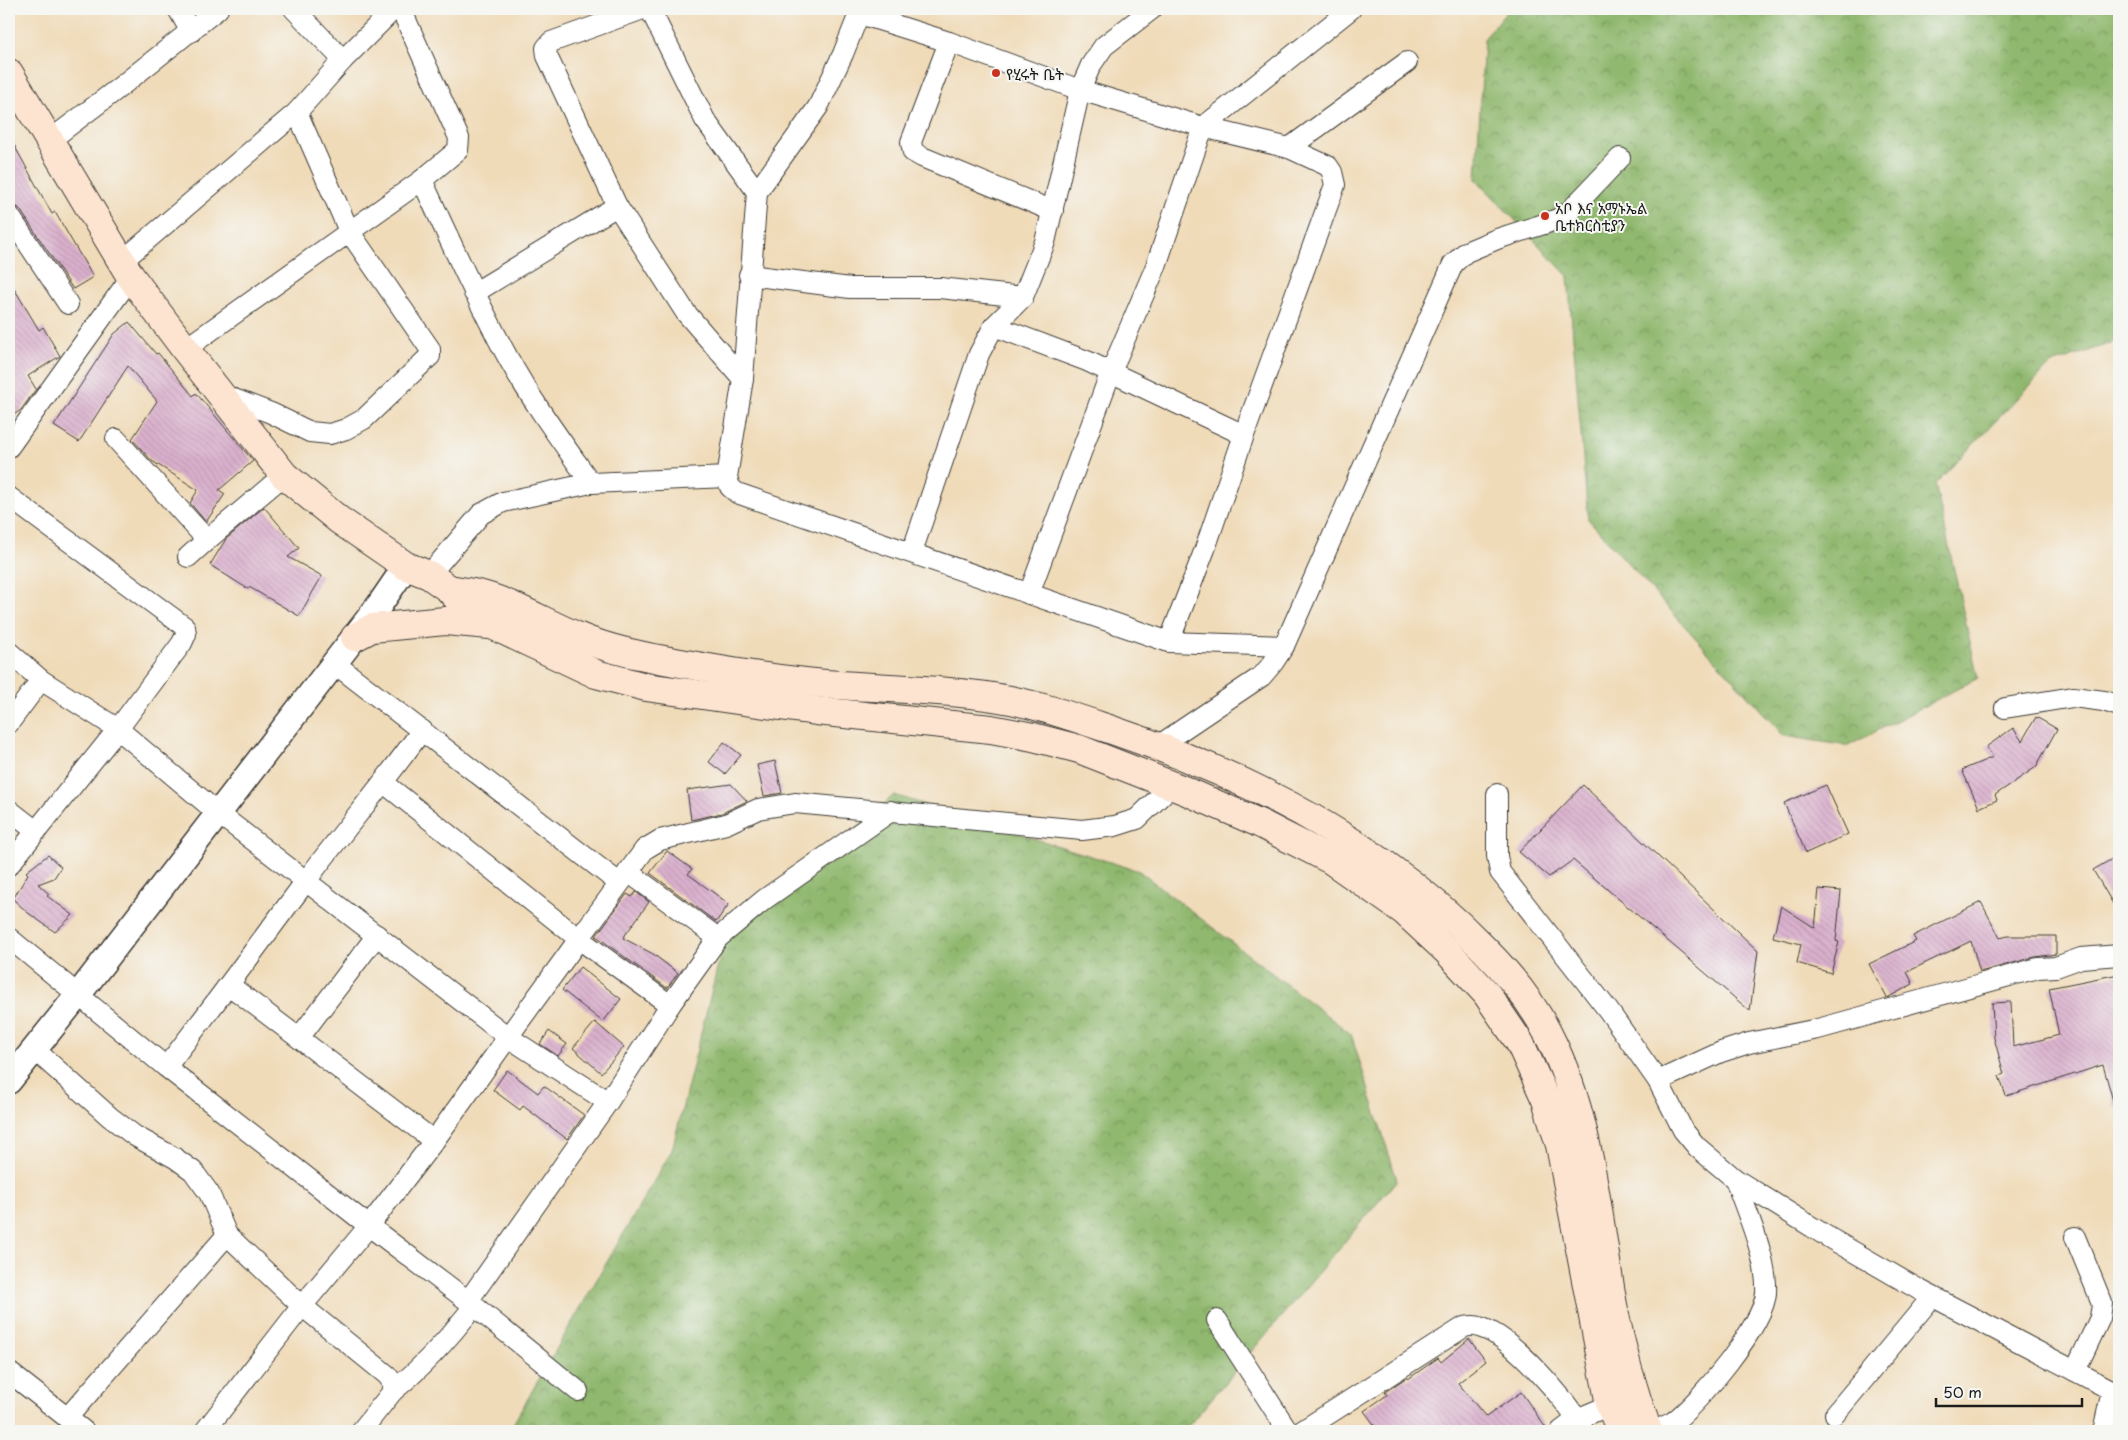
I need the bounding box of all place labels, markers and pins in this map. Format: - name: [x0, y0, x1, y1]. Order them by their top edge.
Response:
- place label: የሂሩት ቤት: [1006, 62, 1064, 85]
- marker: የሂሩት ቤት: [990, 67, 1002, 79]
- place label: አቦ እና አማኑኤል ቤተክርስቲያን: [1555, 196, 1647, 236]
- marker: አቦ እና አማኑኤል ቤተክርስቲያን: [1539, 210, 1551, 222]

